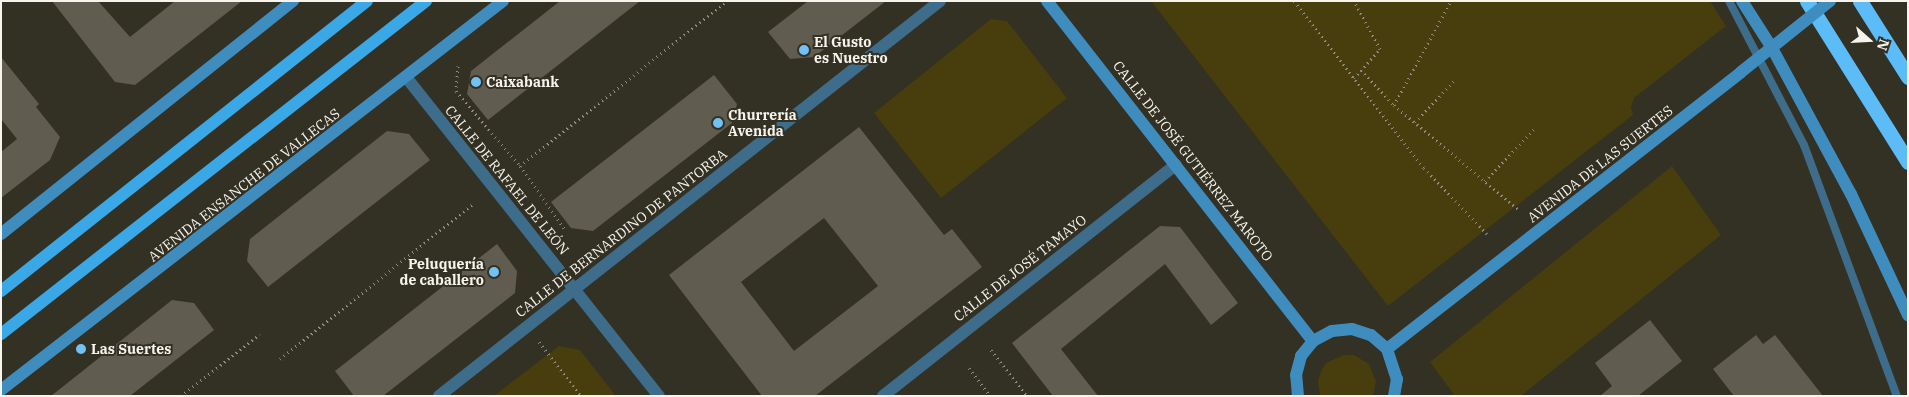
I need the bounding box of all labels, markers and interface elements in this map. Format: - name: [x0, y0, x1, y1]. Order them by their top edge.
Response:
- north arrow: [1844, 15, 1894, 65]
- place label: El Gusto es Nuestro: [814, 34, 888, 66]
- text: N: [1873, 37, 1893, 53]
- marker: El Gusto es Nuestro: [798, 44, 810, 56]
- street label: CALLE DE JOSÉ GUTIÉRREZ MAROTO: [1110, 57, 1276, 265]
- place label: Caixabank: [486, 74, 559, 90]
- marker: Caixabank: [470, 76, 482, 88]
- street label: CALLE DE RAFAEL DE LEÓN: [442, 102, 572, 258]
- street label: AVENIDA DE LAS SUERTES: [1524, 102, 1676, 226]
- street label: AVENIDA ENSANCHE DE VALLECAS: [145, 105, 343, 265]
- place label: Churrería Avenida: [728, 107, 797, 140]
- marker: Churrería Avenida: [712, 117, 724, 129]
- street label: CALLE DE BERNARDINO DE PANTORBA: [512, 145, 730, 321]
- street label: CALLE DE JOSÉ TAMAYO: [950, 211, 1090, 325]
- place label: Peluquería de caballero: [400, 256, 484, 288]
- marker: Peluquería de caballero: [488, 266, 500, 278]
- place label: Las Suertes: [91, 341, 171, 357]
- marker: Las Suertes: [75, 343, 87, 355]

